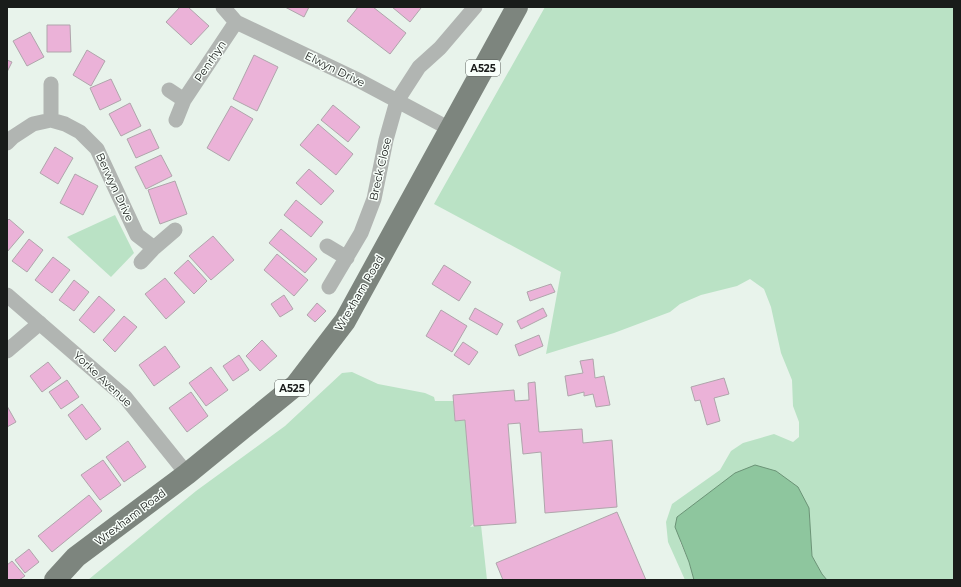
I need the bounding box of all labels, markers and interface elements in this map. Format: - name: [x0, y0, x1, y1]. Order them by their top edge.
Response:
- street label: Penrhyn: [191, 38, 229, 84]
- street label: Elwyn Drive: [303, 48, 368, 90]
- road number: A525: [466, 60, 500, 76]
- street label: Breck Close: [366, 136, 394, 202]
- street label: Berwyn Drive: [93, 150, 137, 224]
- street label: Wrexham Road: [332, 252, 386, 334]
- street label: Yorke Avenue: [71, 348, 135, 410]
- road number: A525: [275, 380, 309, 396]
- street label: Wrexham Road: [92, 486, 168, 548]

